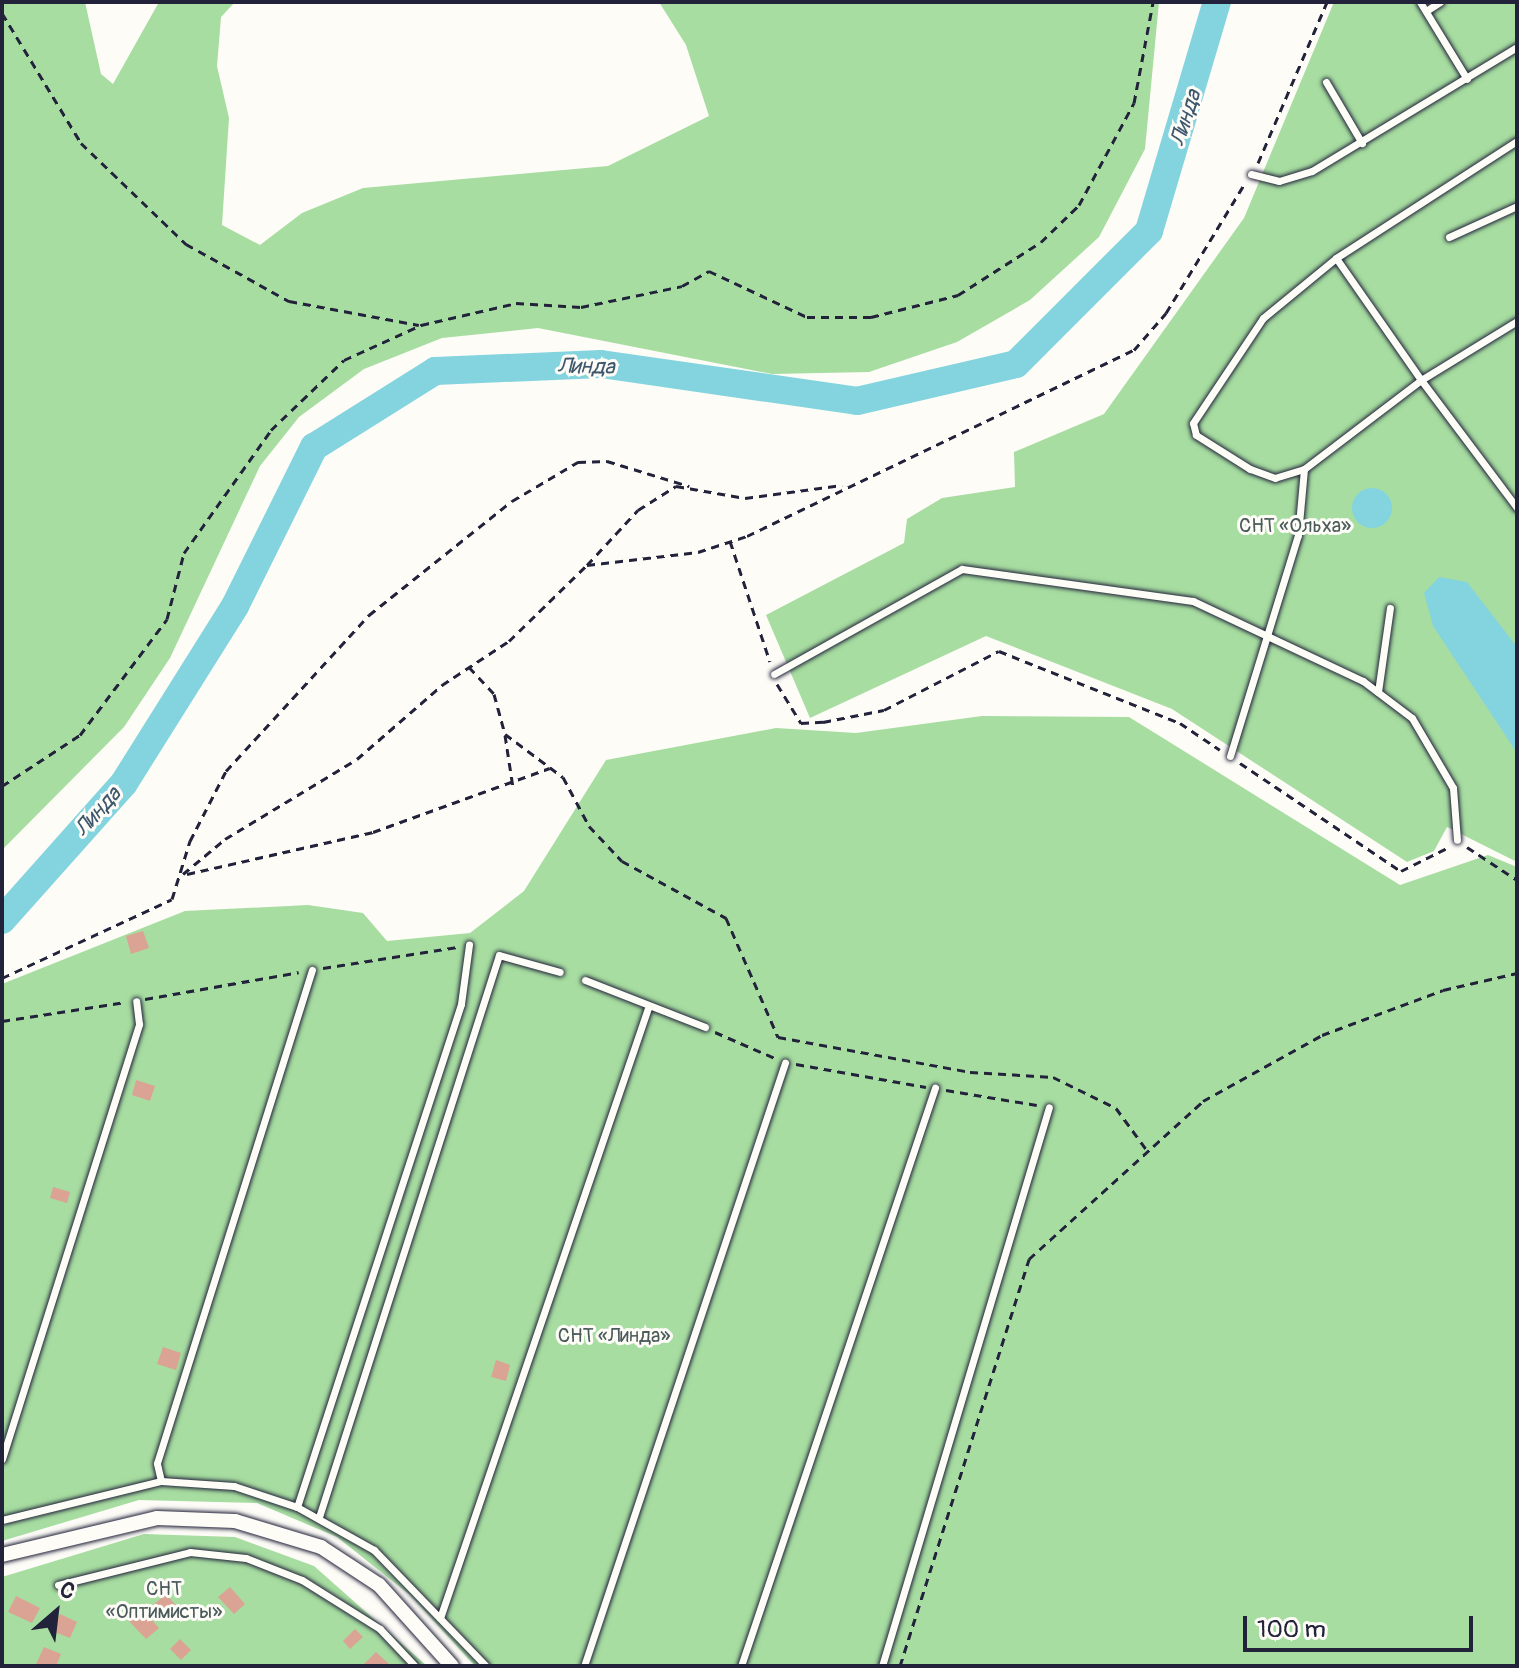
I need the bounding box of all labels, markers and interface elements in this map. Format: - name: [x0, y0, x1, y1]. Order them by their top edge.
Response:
- water label: Линда: [1165, 87, 1207, 149]
- water label: Линда: [557, 353, 615, 381]
- park label: СНТ «Ольха»: [1239, 513, 1351, 537]
- water label: Линда: [69, 782, 127, 842]
- park label: СНТ «Линда»: [558, 1323, 670, 1347]
- north arrow: [16, 1572, 96, 1652]
- text: С: [55, 1575, 80, 1606]
- park label: СНТ «Оптимисты»: [106, 1577, 222, 1624]
- scale bar: [1247, 1600, 1477, 1650]
- text: 100 m: [1257, 1615, 1326, 1644]

